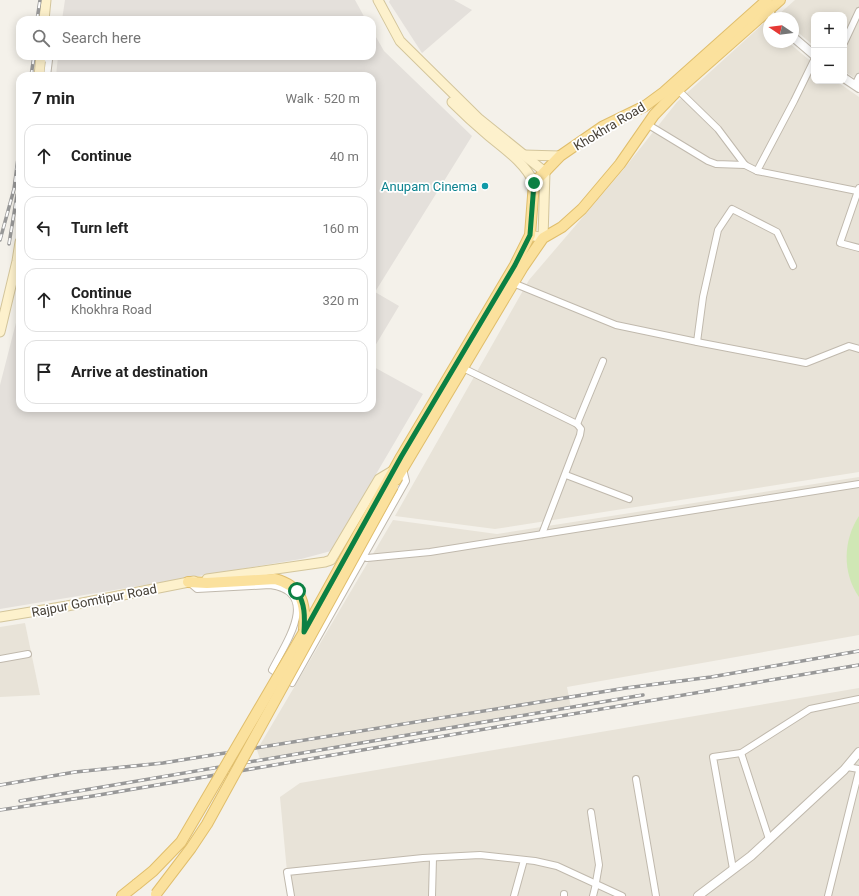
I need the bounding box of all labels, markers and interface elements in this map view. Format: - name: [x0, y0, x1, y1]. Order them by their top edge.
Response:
- north arrow: [763, 12, 799, 48]
- map controls: [811, 12, 847, 84]
- button: +: [811, 12, 847, 48]
- search box: [16, 16, 376, 60]
- icon: search: [30, 27, 52, 49]
- text: Search here: [62, 29, 141, 47]
- button: −: [811, 48, 847, 84]
- text: 7 min: [32, 88, 75, 108]
- text: Walk · 520 m: [285, 91, 360, 106]
- street label: Khokhra Road: [571, 99, 648, 154]
- icon: ahead: [33, 145, 55, 167]
- text: Continue: [71, 147, 132, 165]
- text: 40 m: [330, 149, 359, 164]
- route end: [525, 174, 543, 192]
- place label: Anupam Cinema: [381, 179, 477, 194]
- marker: Anupam Cinema: [480, 181, 490, 191]
- icon: left: [33, 217, 55, 239]
- text: Turn left: [71, 219, 128, 237]
- text: 160 m: [322, 221, 359, 236]
- text: Continue: [71, 284, 132, 302]
- icon: ahead: [33, 289, 55, 311]
- text: 320 m: [322, 293, 359, 308]
- text: Khokhra Road: [71, 302, 152, 317]
- icon: arrive: [33, 361, 55, 383]
- text: Arrive at destination: [71, 363, 208, 381]
- street label: Rajpur Gomtipur Road: [30, 581, 158, 620]
- route start: [288, 582, 306, 600]

